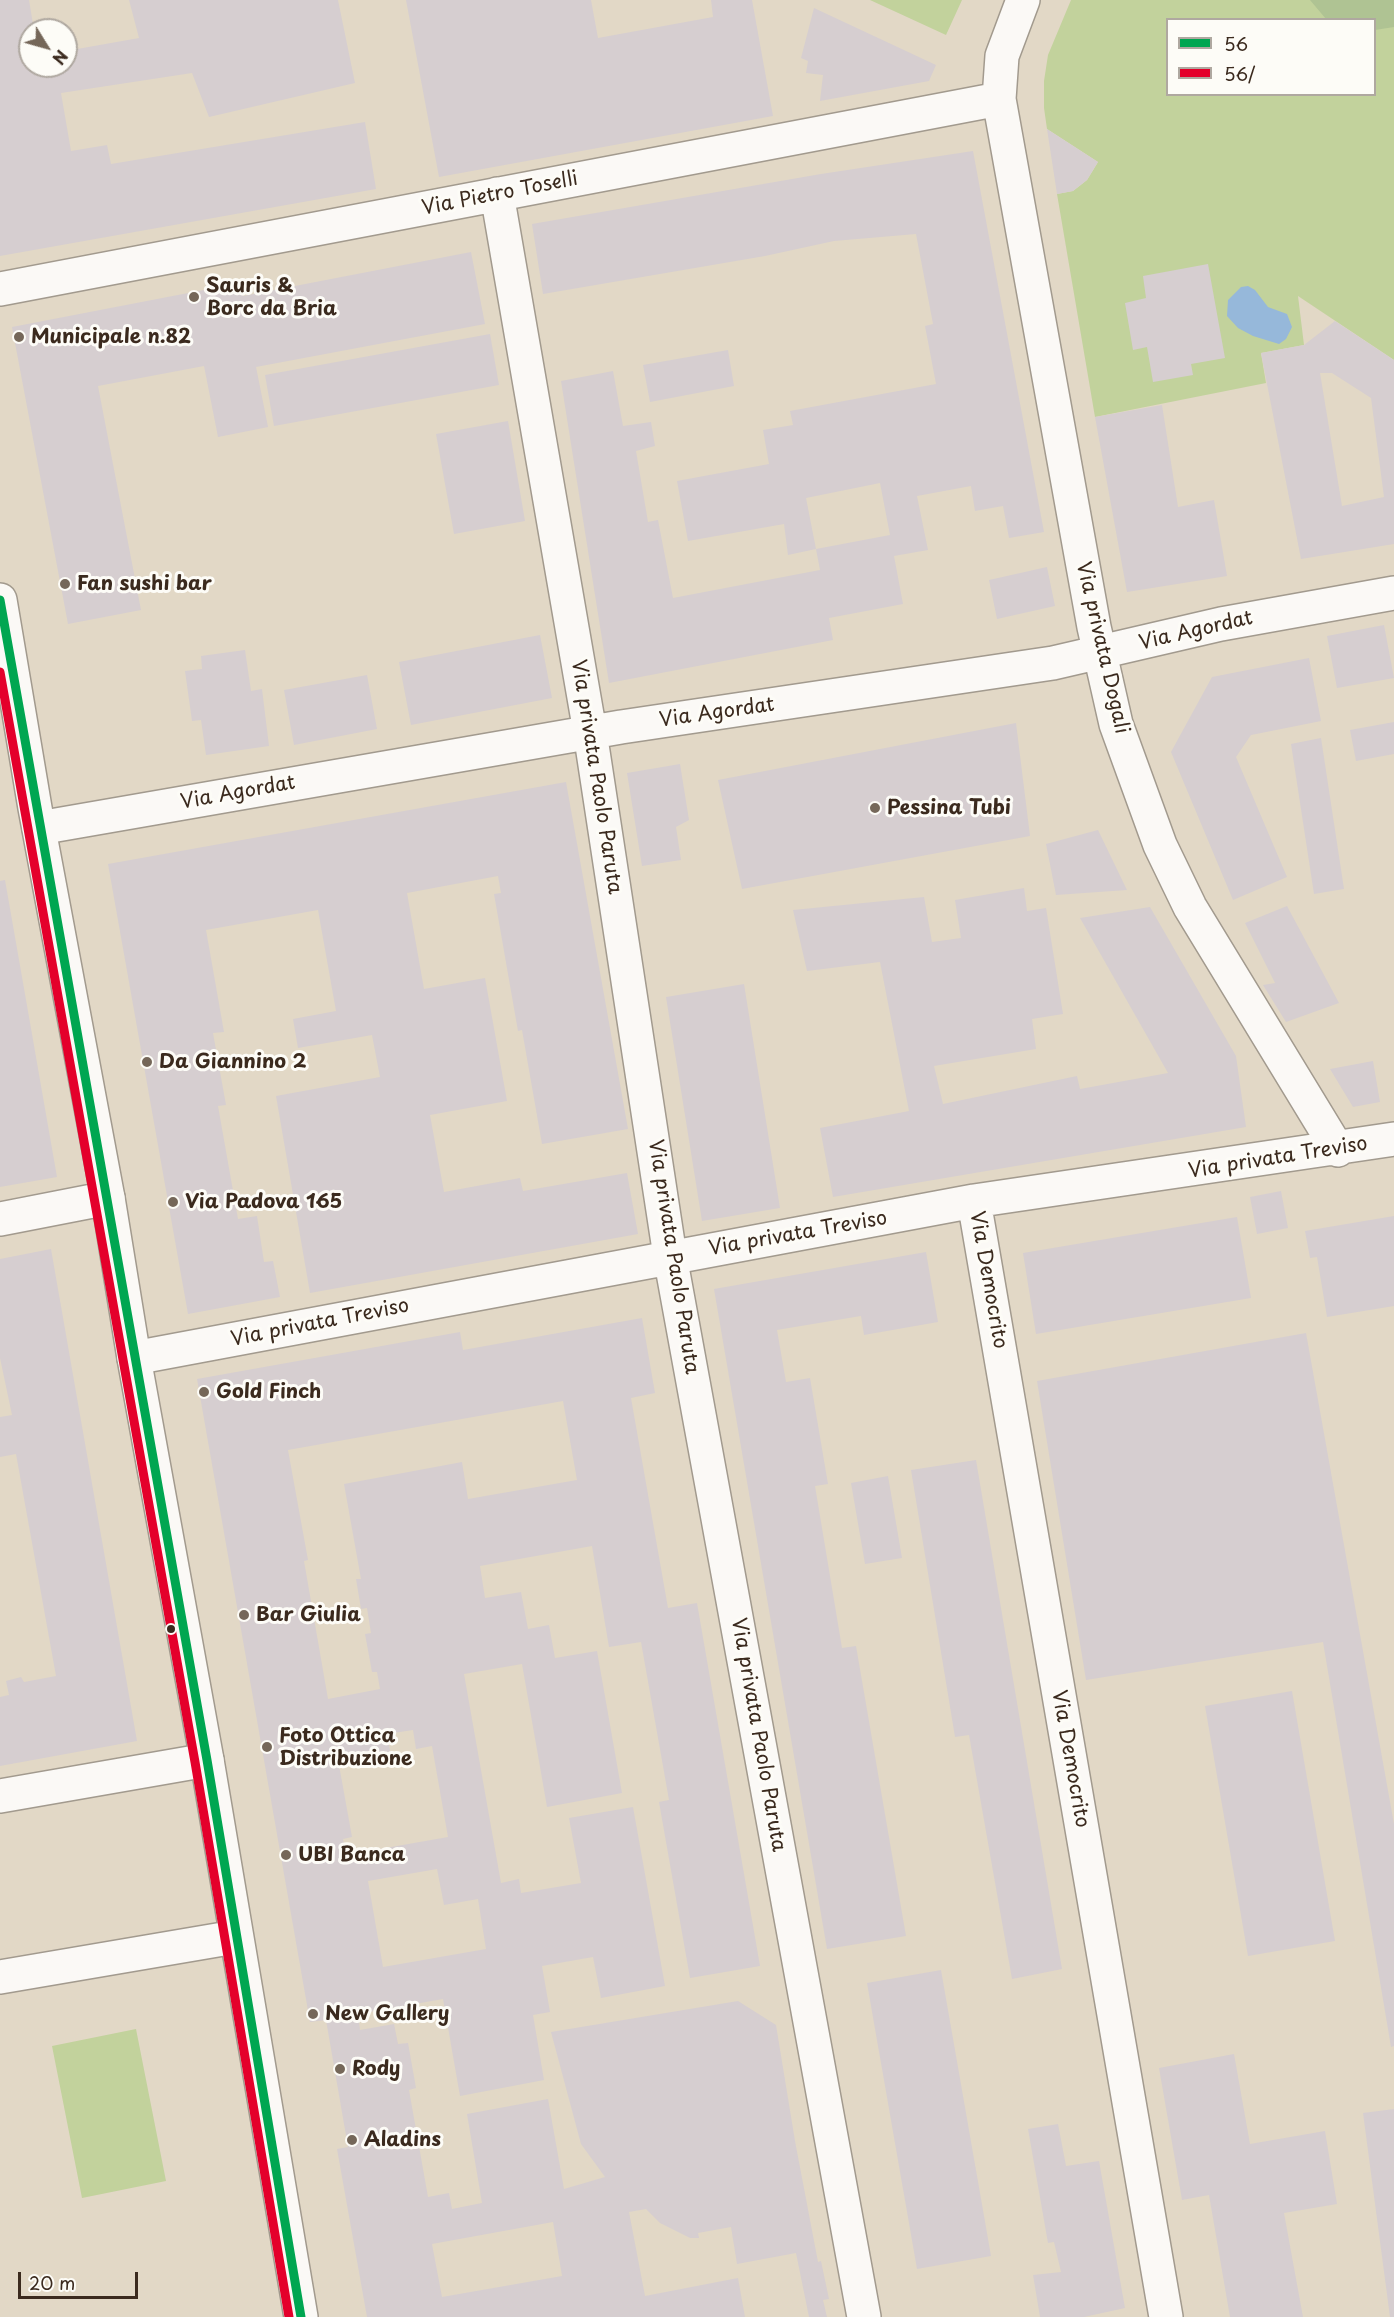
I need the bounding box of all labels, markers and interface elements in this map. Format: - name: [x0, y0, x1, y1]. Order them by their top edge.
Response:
- north arrow: [18, 18, 78, 78]
- legend: [1166, 18, 1376, 96]
- text: 56: [1224, 30, 1248, 57]
- text: N: [47, 45, 74, 70]
- text: 56/: [1224, 60, 1255, 87]
- street label: Via Pietro Toselli: [420, 167, 580, 221]
- place label: Sauris & Borc da Bria: [206, 274, 337, 321]
- marker: Sauris & Borc da Bria: [187, 290, 201, 304]
- place label: Municipale n.82: [31, 325, 191, 349]
- marker: Municipale n.82: [12, 330, 26, 344]
- street label: Via privata Dogali: [1071, 560, 1133, 736]
- place label: Fan sushi bar: [77, 572, 212, 596]
- marker: Fan sushi bar: [58, 577, 72, 591]
- street label: Via Agordat: [1137, 606, 1255, 656]
- street label: Via privata Paolo Paruta: [566, 658, 626, 896]
- street label: Via Agordat: [658, 693, 776, 733]
- street label: Via Agordat: [179, 771, 297, 815]
- place label: Pessina Tubi: [887, 796, 1011, 820]
- marker: Pessina Tubi: [868, 801, 882, 815]
- place label: Da Giannino 2: [159, 1050, 307, 1074]
- marker: Da Giannino 2: [140, 1055, 154, 1069]
- street label: Via privata Treviso: [1187, 1132, 1369, 1184]
- street label: Via privata Paolo Paruta: [643, 1138, 703, 1376]
- place label: Via Padova 165: [185, 1190, 342, 1214]
- marker: Via Padova 165: [166, 1195, 180, 1209]
- street label: Via privata Treviso: [707, 1206, 889, 1262]
- street label: Via Democrito: [964, 1209, 1012, 1351]
- street label: Via privata Treviso: [229, 1294, 411, 1352]
- place label: Gold Finch: [216, 1380, 321, 1404]
- marker: Gold Finch: [197, 1385, 211, 1399]
- place label: Bar Giulia: [256, 1603, 361, 1627]
- marker: Bar Giulia: [237, 1608, 251, 1622]
- street label: Via privata Paolo Paruta: [726, 1616, 790, 1854]
- unlabelled marker: [165, 1623, 177, 1635]
- street label: Via Democrito: [1046, 1688, 1094, 1830]
- place label: Foto Ottica Distribuzione: [279, 1724, 412, 1771]
- marker: Foto Ottica Distribuzione: [260, 1740, 274, 1754]
- place label: UBI Banca: [298, 1843, 405, 1867]
- marker: UBI Banca: [279, 1848, 293, 1862]
- place label: New Gallery: [325, 2002, 450, 2026]
- marker: New Gallery: [306, 2007, 320, 2021]
- place label: Rody: [352, 2057, 400, 2081]
- marker: Rody: [333, 2062, 347, 2076]
- place label: Aladins: [364, 2128, 441, 2152]
- marker: Aladins: [345, 2133, 359, 2147]
- scale bar: [21, 2260, 141, 2298]
- text: 20 m: [29, 2269, 75, 2296]

